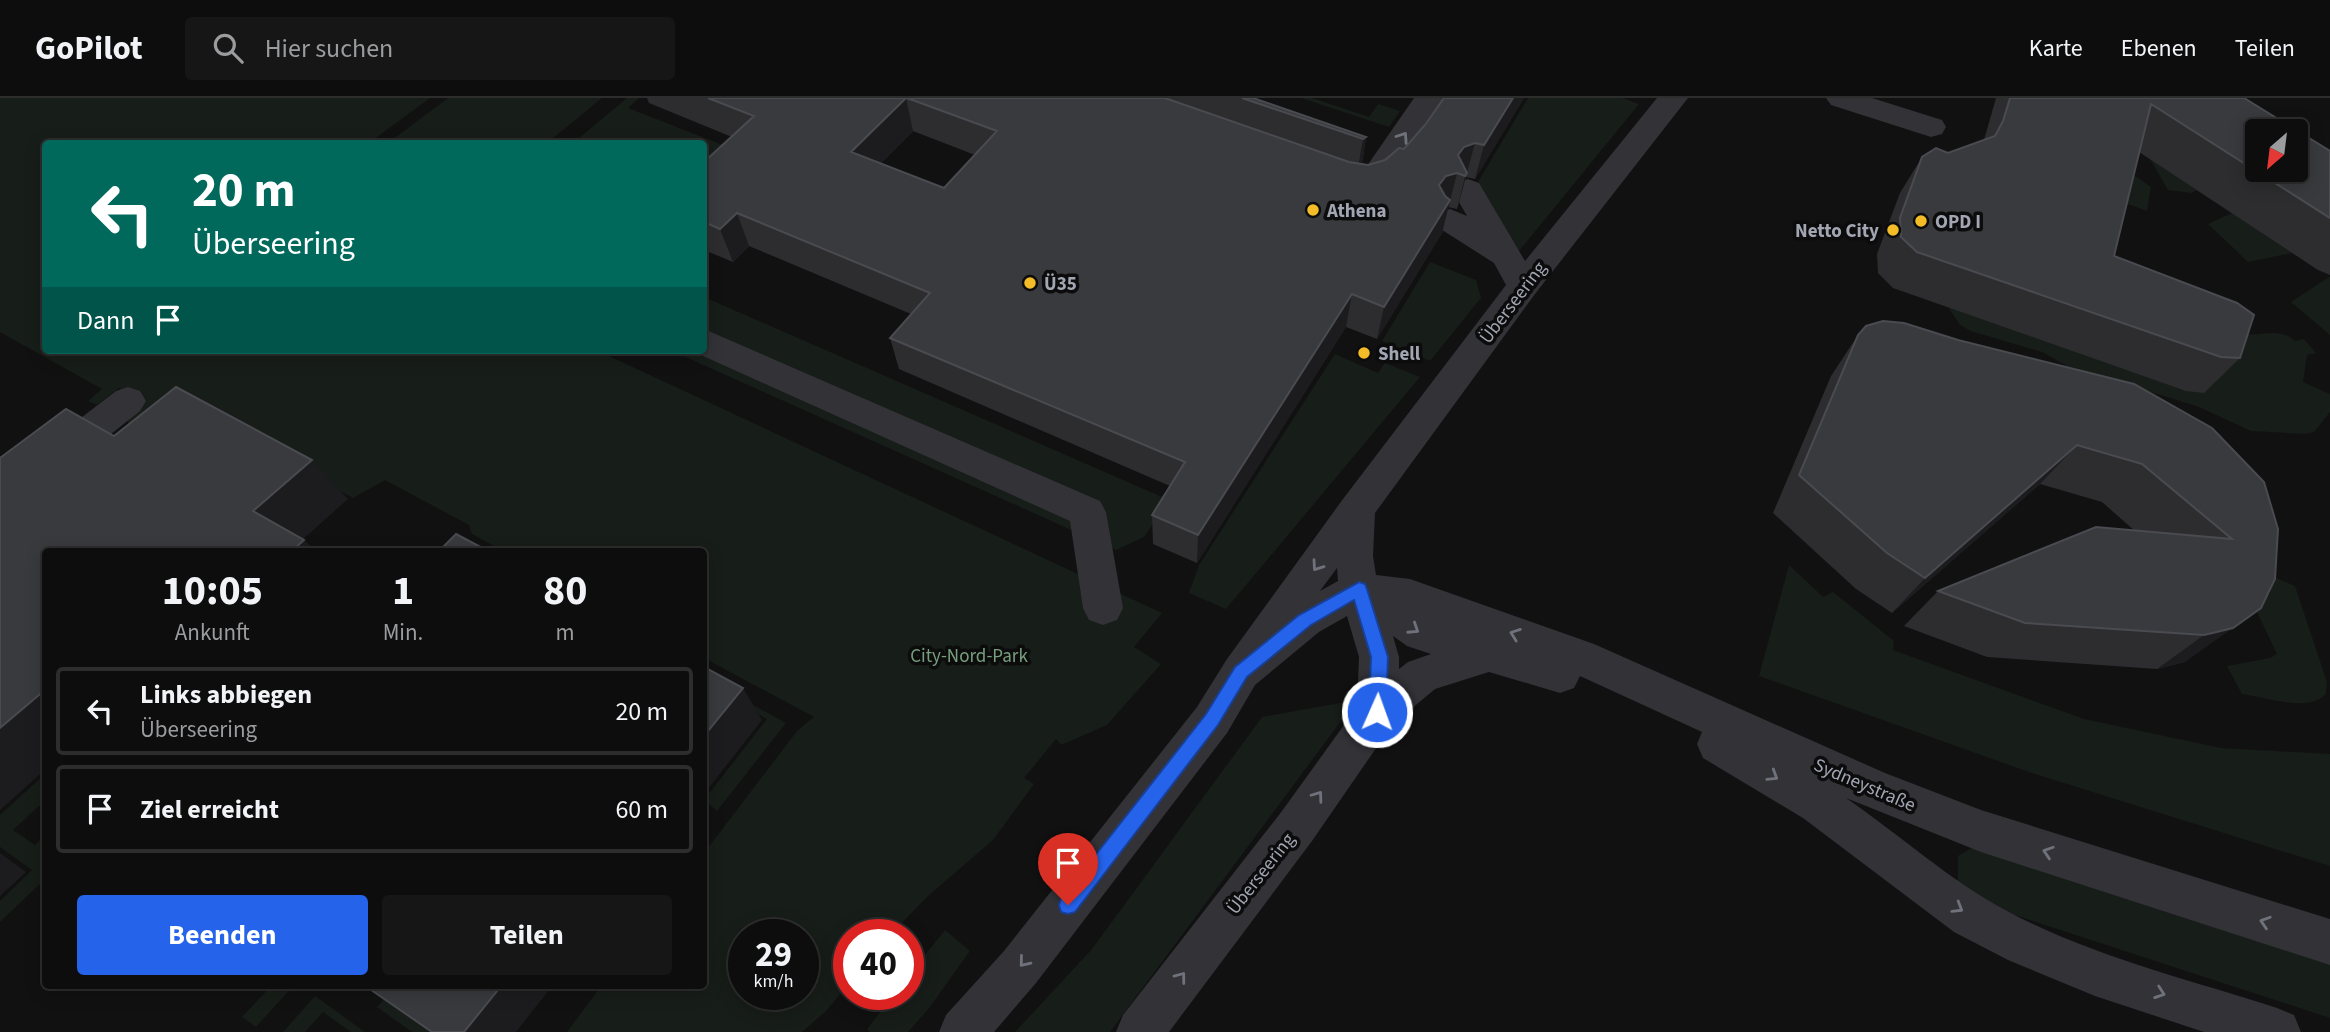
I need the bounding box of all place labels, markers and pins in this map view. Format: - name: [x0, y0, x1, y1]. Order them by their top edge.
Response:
- place label: Athena: [1326, 198, 1386, 225]
- marker: Athena: [1305, 202, 1321, 218]
- place label: OPD I: [1935, 209, 1981, 236]
- marker: OPD I: [1913, 213, 1929, 229]
- place label: Netto City: [1795, 218, 1879, 245]
- marker: Netto City: [1885, 222, 1901, 238]
- place label: Ü35: [1044, 271, 1077, 298]
- marker: Ü35: [1022, 275, 1038, 291]
- place label: Shell: [1378, 341, 1421, 368]
- marker: Shell: [1356, 345, 1372, 361]
- pin: [1038, 833, 1098, 905]

